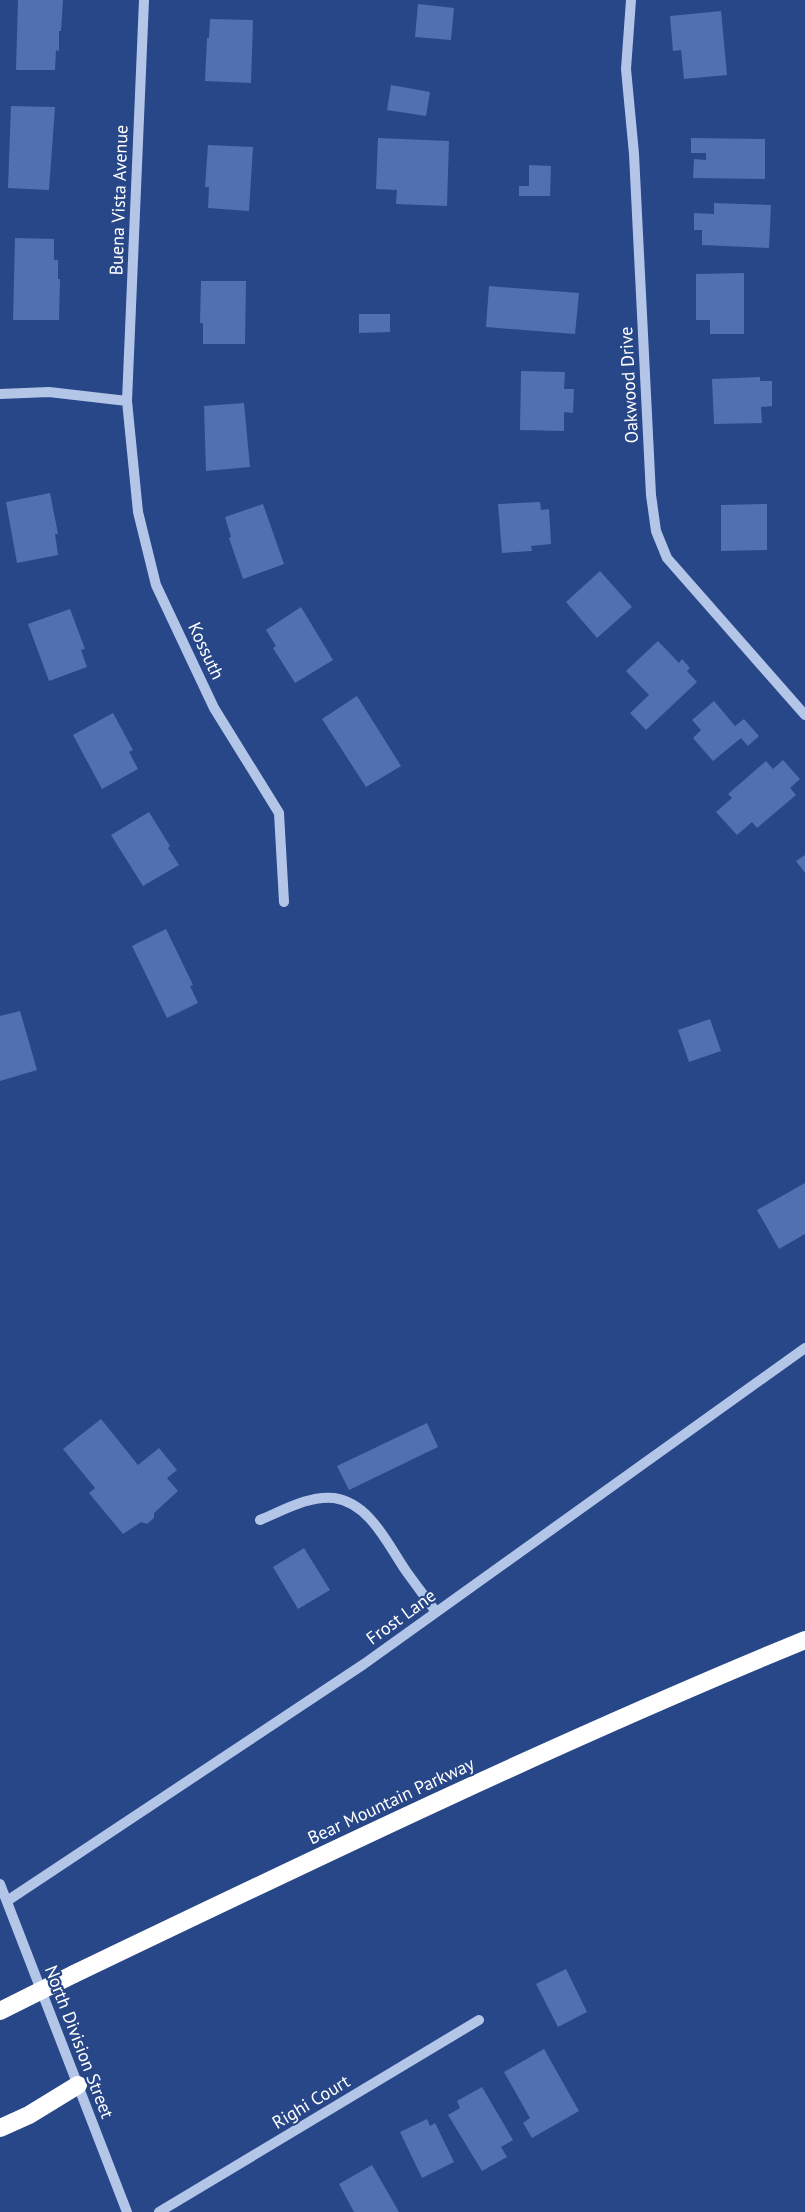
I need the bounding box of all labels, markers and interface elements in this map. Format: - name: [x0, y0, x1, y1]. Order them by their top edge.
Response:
- street label: Buena Vista Avenue: [104, 124, 133, 276]
- street label: Oakwood Drive: [614, 326, 643, 444]
- street label: Kossuth: [183, 618, 230, 683]
- street label: Frost Lane: [361, 1584, 440, 1650]
- street label: Bear Mountain Parkway: [304, 1752, 478, 1849]
- street label: North Division Street: [40, 1962, 119, 2122]
- street label: Righi Court: [268, 2069, 354, 2134]

